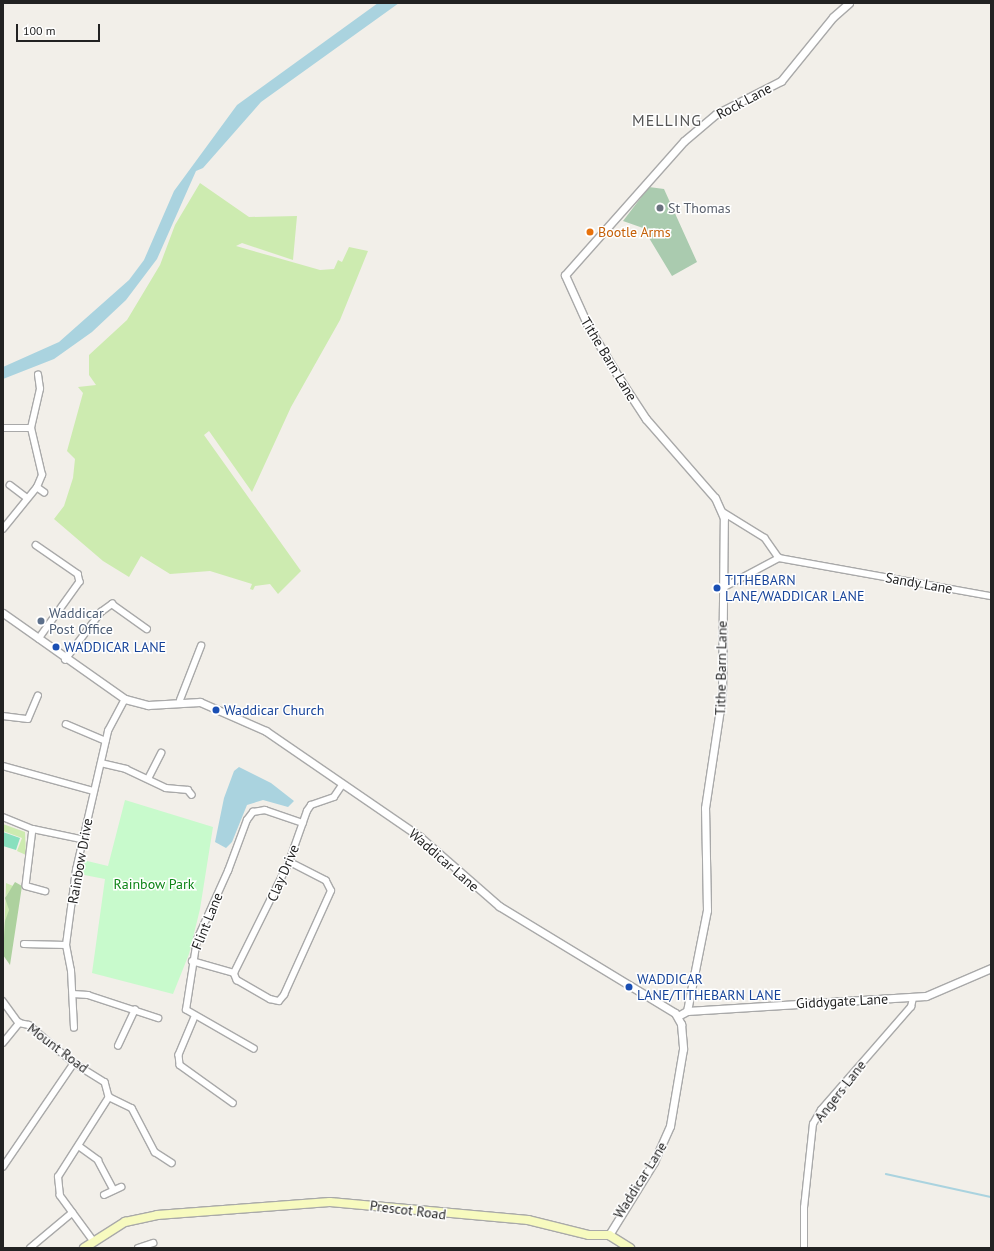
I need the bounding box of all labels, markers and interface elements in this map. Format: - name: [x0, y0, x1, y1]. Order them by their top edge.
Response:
- scale bar: [18, 16, 102, 42]
- text: 100 m: [23, 23, 56, 38]
- street label: Rock Lane: [713, 79, 775, 123]
- district label: MELLING: [632, 110, 702, 130]
- place label: St Thomas: [668, 200, 731, 216]
- marker: St Thomas: [655, 203, 665, 213]
- place label: Bootle Arms: [598, 224, 671, 240]
- marker: Bootle Arms: [585, 227, 595, 237]
- street label: Tithe Barn Lane: [577, 314, 641, 404]
- street label: Sandy Lane: [884, 569, 954, 597]
- place label: TITHEBARN LANE/WADDICAR LANE: [725, 572, 864, 604]
- marker: TITHEBARN LANE/WADDICAR LANE: [712, 583, 722, 593]
- place label: Waddicar Post Office: [49, 605, 113, 638]
- marker: Waddicar Post Office: [36, 616, 46, 626]
- street label: Tithe Barn Lane: [712, 620, 730, 716]
- place label: WADDICAR LANE: [64, 639, 166, 655]
- marker: WADDICAR LANE: [51, 642, 61, 652]
- place label: Waddicar Church: [224, 702, 324, 718]
- marker: Waddicar Church: [211, 705, 221, 715]
- street label: Rainbow Drive: [64, 817, 96, 905]
- street label: Waddicar Lane: [406, 825, 482, 895]
- street label: Clay Drive: [263, 842, 303, 904]
- park label: Rainbow Park: [113, 876, 195, 892]
- street label: Flint Lane: [188, 890, 226, 952]
- place label: WADDICAR LANE/TITHEBARN LANE: [637, 971, 781, 1004]
- marker: WADDICAR LANE/TITHEBARN LANE: [624, 982, 634, 992]
- street label: Giddygate Lane: [795, 990, 889, 1012]
- street label: Mount Road: [24, 1020, 92, 1076]
- street label: Angers Lane: [811, 1057, 869, 1125]
- street label: Waddicar Lane: [610, 1139, 670, 1221]
- street label: Prescot Road: [369, 1197, 447, 1223]

